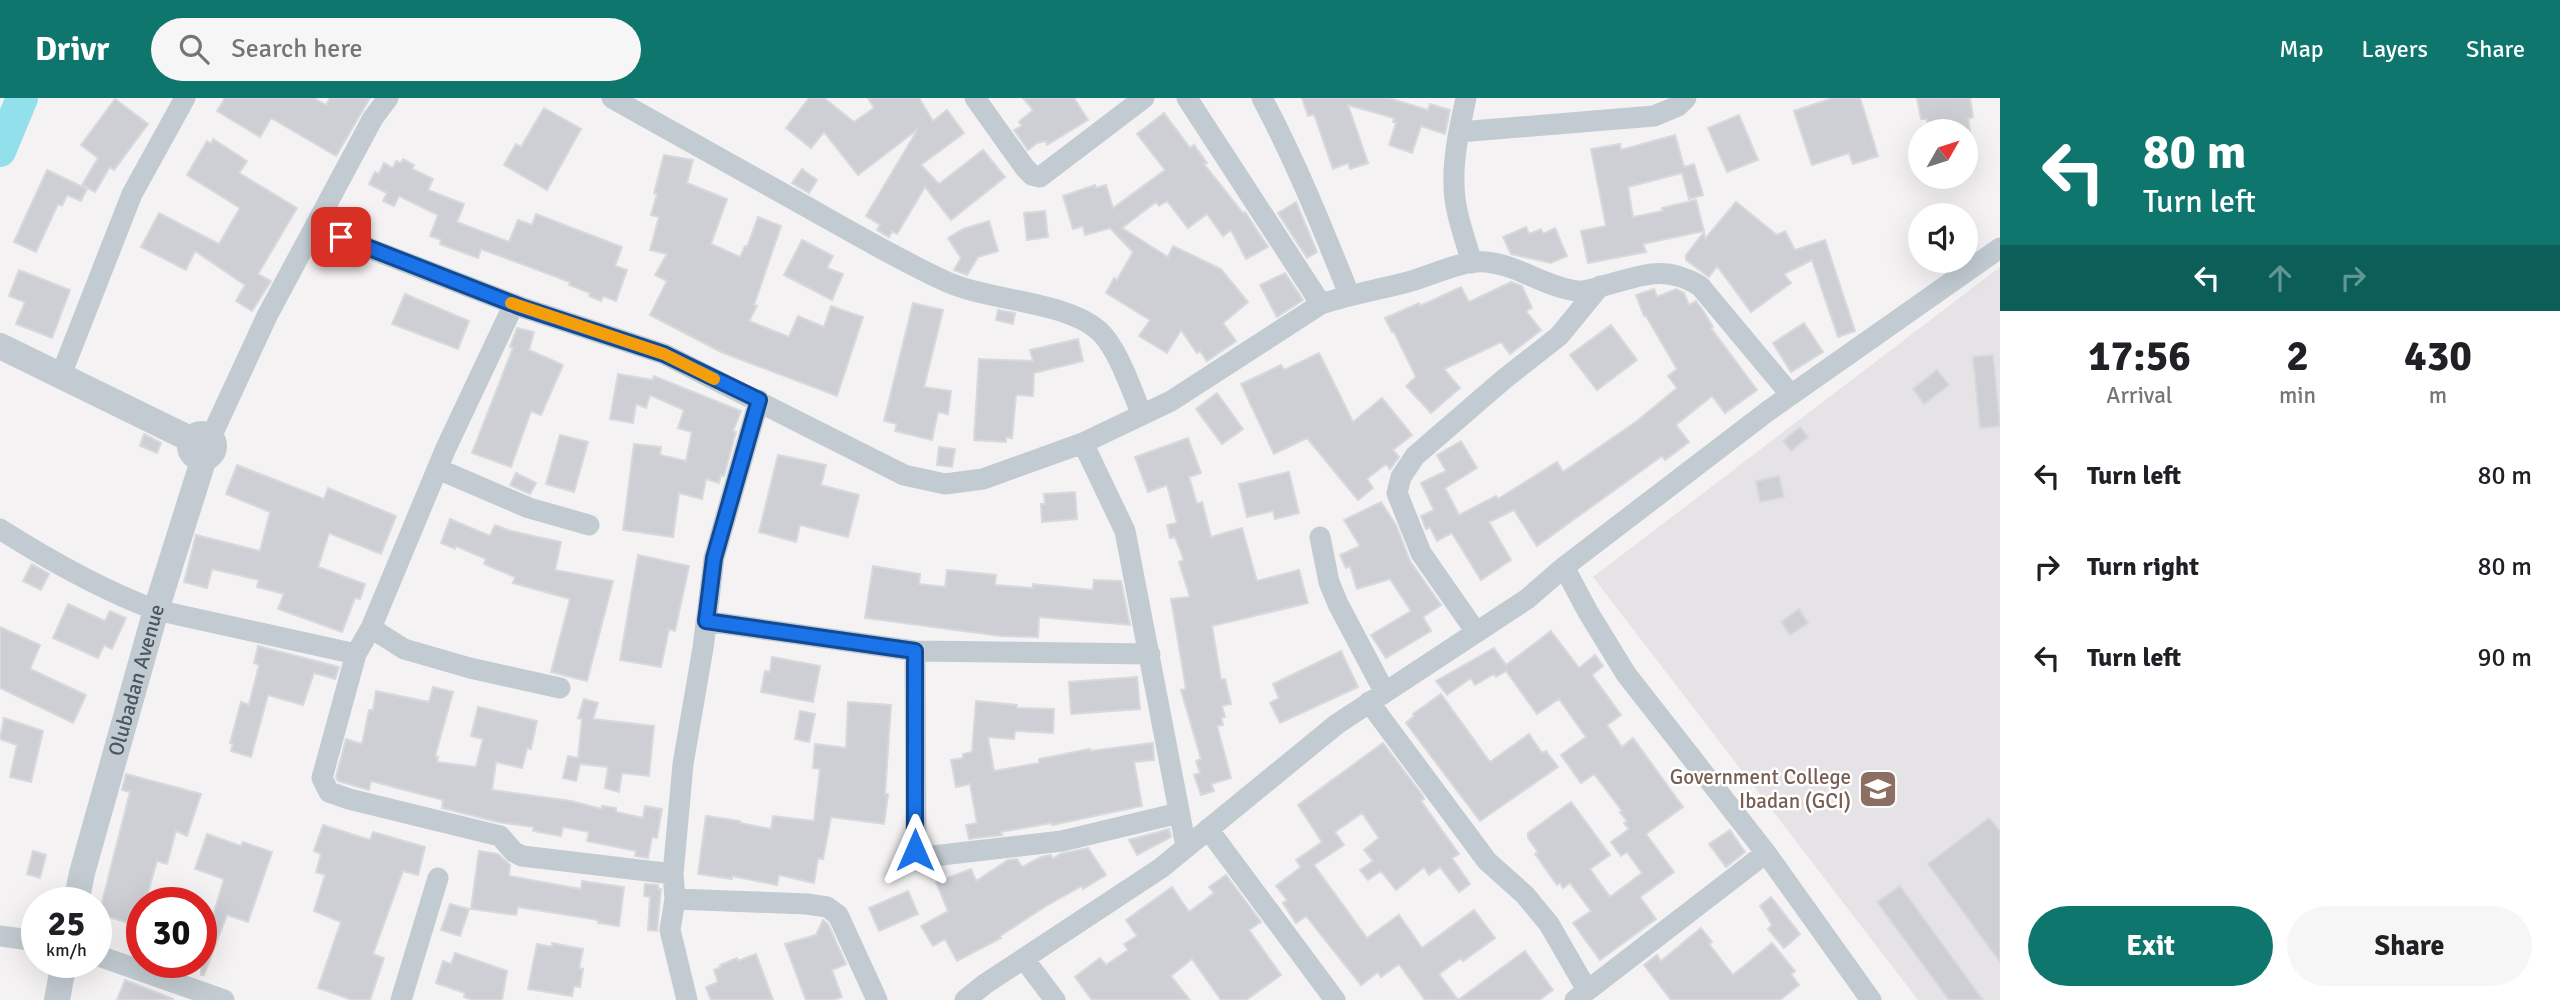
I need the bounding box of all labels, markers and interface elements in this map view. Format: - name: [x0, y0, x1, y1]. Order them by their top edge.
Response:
- search box: [151, 18, 641, 81]
- text: Drivr: [35, 29, 109, 70]
- icon: search: [175, 30, 213, 68]
- text: Search here: [231, 33, 362, 65]
- text: Map: [2279, 34, 2324, 64]
- text: Layers: [2362, 34, 2428, 64]
- text: Share: [2466, 34, 2525, 64]
- north arrow: [1908, 119, 1978, 189]
- map controls: [1908, 119, 1978, 273]
- text: 80 m: [2143, 122, 2246, 182]
- icon: left: [2028, 126, 2119, 217]
- text: Turn left: [2143, 182, 2256, 221]
- button: sound: [1908, 203, 1978, 273]
- pin: [311, 207, 371, 267]
- icon: arrive: [322, 218, 360, 256]
- icon: left: [2188, 259, 2226, 297]
- icon: ahead: [2261, 259, 2299, 297]
- icon: right: [2334, 259, 2372, 297]
- text: 17:56: [2088, 331, 2191, 382]
- text: 2: [2286, 331, 2309, 382]
- text: 430: [2404, 331, 2472, 382]
- text: Arrival: [2106, 381, 2173, 410]
- text: min: [2279, 381, 2316, 410]
- text: m: [2429, 381, 2447, 410]
- icon: left: [2028, 457, 2066, 495]
- text: Turn left: [2087, 460, 2181, 492]
- text: 80 m: [2477, 460, 2532, 492]
- icon: right: [2028, 548, 2066, 586]
- text: Turn right: [2087, 551, 2199, 583]
- text: 80 m: [2477, 551, 2532, 583]
- street label: Olubadan Avenue: [103, 601, 170, 759]
- icon: left: [2028, 639, 2066, 677]
- text: Turn left: [2087, 642, 2181, 674]
- text: 90 m: [2477, 642, 2532, 674]
- place label: Government College Ibadan (GCI): [1670, 764, 1851, 814]
- school or university icon: Government College Ibadan (GCI): [1857, 768, 1899, 810]
- position arrow: [878, 813, 952, 887]
- speed limit sign: 30: [126, 887, 217, 978]
- text: 25: [48, 902, 85, 945]
- button: Exit: [2028, 906, 2273, 986]
- button: Share: [2287, 906, 2532, 986]
- text: km/h: [46, 939, 87, 961]

